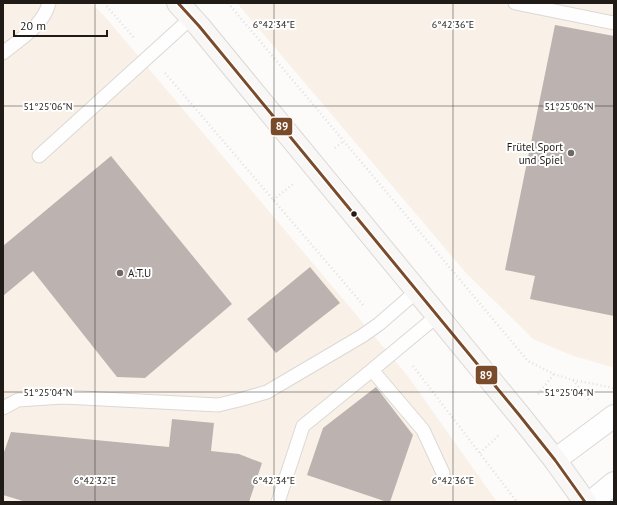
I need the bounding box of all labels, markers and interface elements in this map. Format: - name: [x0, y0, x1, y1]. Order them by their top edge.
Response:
- scale bar: [14, 12, 107, 38]
- text: 20 m: [20, 18, 46, 33]
- text: 6°42'34"E: [253, 18, 295, 31]
- text: 6°42'36"E: [432, 18, 474, 31]
- text: 51°25'06"N: [23, 100, 73, 113]
- text: 51°25'06"N: [544, 100, 594, 113]
- line badge: 89: [270, 117, 293, 136]
- text: 89: [276, 119, 288, 133]
- place label: Frütel Sport und Spiel: [507, 140, 564, 167]
- marker: Frütel Sport und Spiel: [566, 148, 576, 158]
- unlabelled marker: [349, 209, 359, 219]
- place label: A.T.U: [128, 266, 151, 280]
- marker: A.T.U: [115, 268, 125, 278]
- line badge: 89: [475, 365, 498, 385]
- text: 89: [480, 368, 492, 382]
- text: 51°25'04"N: [23, 386, 73, 399]
- text: 51°25'04"N: [544, 386, 594, 399]
- text: 6°42'32"E: [74, 474, 116, 487]
- text: 6°42'34"E: [253, 474, 295, 487]
- text: 6°42'36"E: [432, 474, 474, 487]

